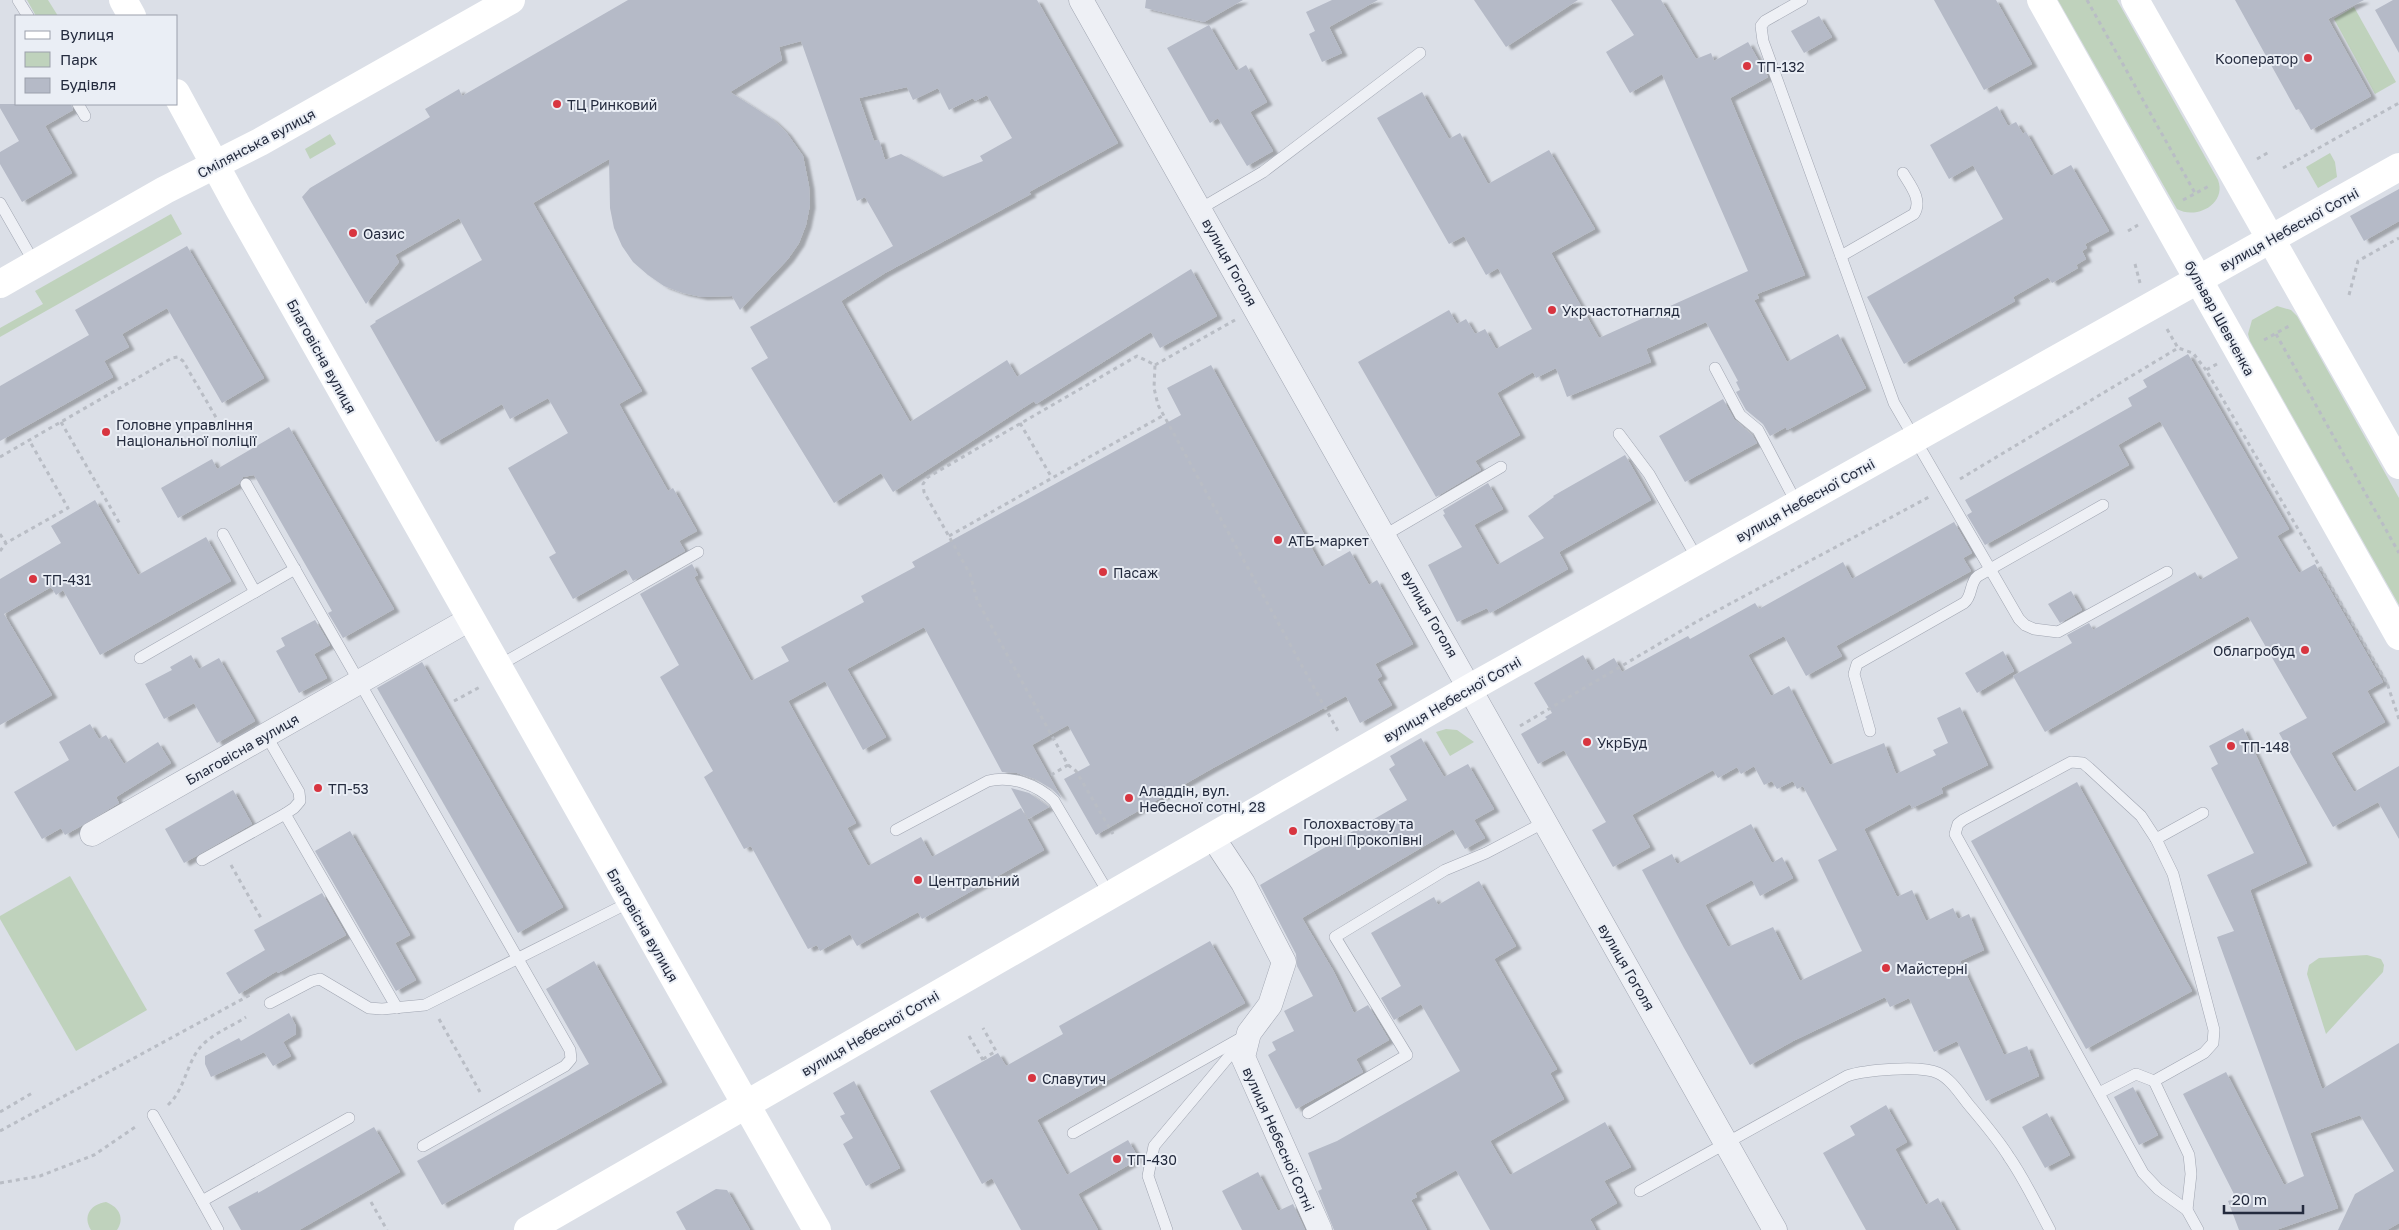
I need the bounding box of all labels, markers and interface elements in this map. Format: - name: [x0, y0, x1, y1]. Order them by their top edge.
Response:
- legend: [15, 15, 178, 105]
- text: Вулиця: [60, 25, 114, 43]
- text: Парк: [60, 50, 98, 68]
- place label: Кооператор: [2215, 50, 2298, 67]
- marker: Кооператор: [2302, 52, 2314, 64]
- place label: ТП-132: [1757, 58, 1805, 75]
- marker: ТП-132: [1741, 60, 1753, 72]
- text: Будівля: [60, 75, 116, 93]
- place label: ТЦ Ринковий: [567, 96, 657, 113]
- marker: ТЦ Ринковий: [551, 98, 563, 110]
- street label: Смілянська вулиця: [194, 105, 318, 181]
- street label: вулиця Небесної Сотні: [2217, 184, 2361, 274]
- street label: вулиця Гоголя: [1199, 215, 1261, 309]
- place label: Оазис: [363, 225, 405, 242]
- marker: Оазис: [347, 227, 359, 239]
- street label: бульвар Шевченка: [2181, 257, 2259, 379]
- street label: Благовісна вулиця: [284, 296, 360, 416]
- place label: Укрчастотнагляд: [1562, 302, 1680, 319]
- marker: Укрчастотнагляд: [1546, 304, 1558, 316]
- place label: Головне управління Національної поліції: [116, 416, 258, 449]
- marker: Головне управління Національної поліції: [100, 426, 112, 438]
- street label: вулиця Небесної Сотні: [1733, 455, 1877, 545]
- place label: АТБ-маркет: [1288, 532, 1369, 549]
- marker: АТБ-маркет: [1272, 534, 1284, 546]
- place label: Пасаж: [1113, 564, 1158, 581]
- marker: Пасаж: [1097, 566, 1109, 578]
- street label: вулиця Гоголя: [1398, 567, 1462, 661]
- place label: ТП-431: [43, 571, 91, 588]
- marker: ТП-431: [27, 573, 39, 585]
- place label: Облагробуд: [2213, 642, 2296, 659]
- marker: Облагробуд: [2299, 644, 2311, 656]
- street label: вулиця Небесної Сотні: [1380, 653, 1524, 745]
- street label: Благовісна вулиця: [182, 710, 302, 788]
- place label: УкрБуд: [1597, 734, 1648, 751]
- marker: УкрБуд: [1581, 736, 1593, 748]
- place label: ТП-148: [2241, 738, 2289, 755]
- marker: ТП-148: [2225, 740, 2237, 752]
- place label: ТП-53: [328, 780, 369, 797]
- marker: ТП-53: [312, 782, 324, 794]
- place label: Аладдін, вул. Небесної сотні, 28: [1139, 782, 1265, 815]
- marker: Аладдін, вул. Небесної сотні, 28: [1123, 792, 1135, 804]
- place label: Голохвастову та Проні Прокопівні: [1303, 815, 1422, 848]
- marker: Голохвастову та Проні Прокопівні: [1287, 825, 1299, 837]
- street label: Благовісна вулиця: [604, 865, 682, 985]
- place label: Центральний: [928, 872, 1020, 889]
- marker: Центральний: [912, 874, 924, 886]
- street label: вулиця Гоголя: [1595, 920, 1659, 1014]
- place label: Майстерні: [1896, 960, 1968, 977]
- marker: Майстерні: [1880, 962, 1892, 974]
- street label: вулиця Небесної Сотні: [798, 987, 942, 1079]
- street label: вулиця Небесної Сотні: [1239, 1064, 1319, 1214]
- place label: Славутич: [1042, 1070, 1106, 1087]
- marker: Славутич: [1026, 1072, 1038, 1084]
- place label: ТП-430: [1127, 1151, 1177, 1168]
- marker: ТП-430: [1111, 1153, 1123, 1165]
- scale bar: [2224, 1182, 2303, 1214]
- text: 20 m: [2232, 1190, 2267, 1208]

